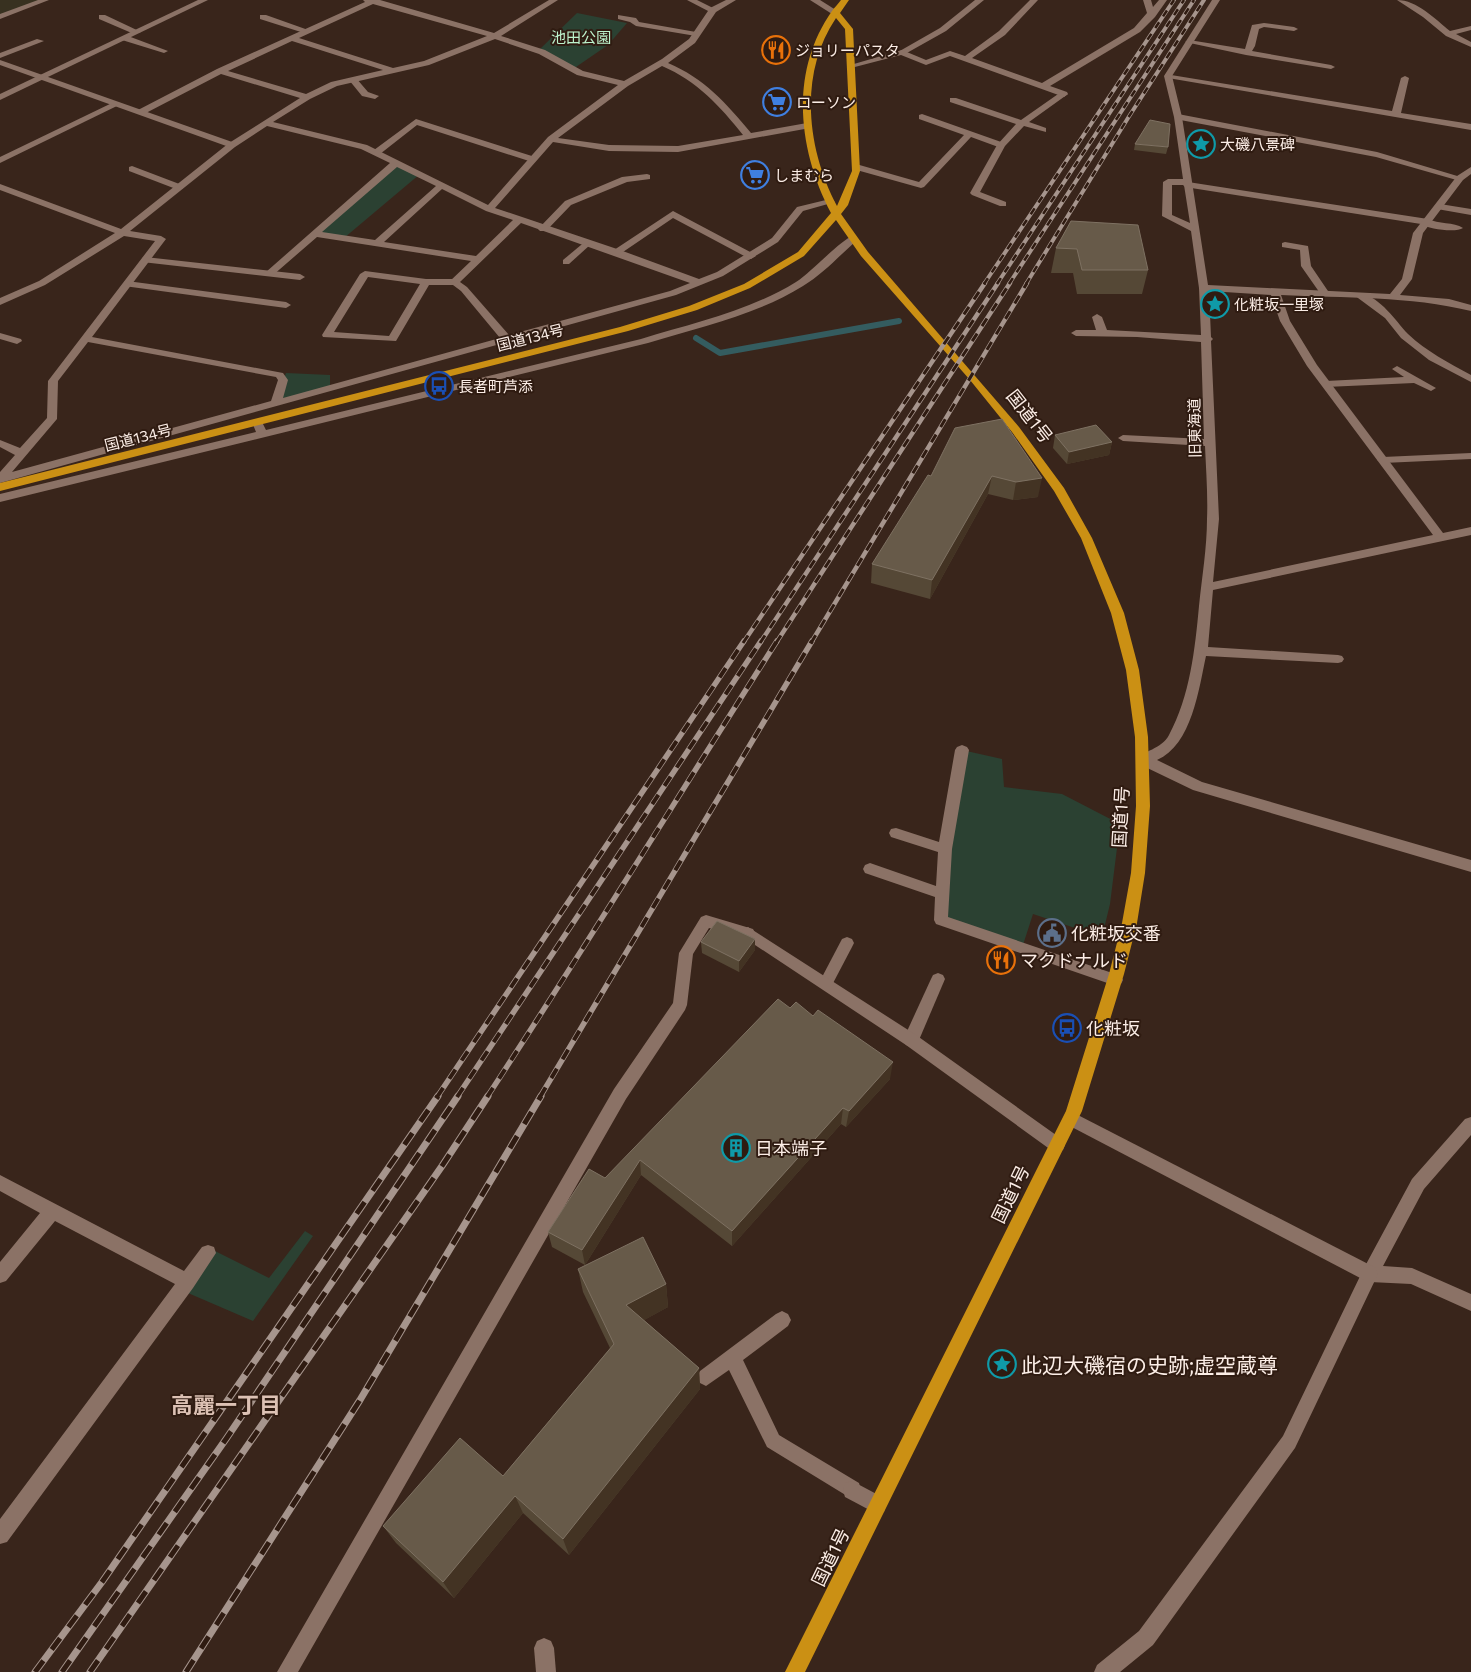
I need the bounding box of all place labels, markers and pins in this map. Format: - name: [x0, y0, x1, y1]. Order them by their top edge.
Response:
- restaurant icon: ジョリーパスタ: [761, 35, 791, 65]
- place label: ジョリーパスタ: [795, 41, 900, 59]
- supermarket icon: ローソン: [762, 87, 792, 117]
- place label: ローソン: [796, 93, 856, 111]
- place icon: 大磯八景碑: [1186, 129, 1216, 159]
- place label: 大磯八景碑: [1220, 135, 1295, 153]
- supermarket icon: しまむら: [740, 160, 770, 190]
- place label: しまむら: [774, 166, 834, 184]
- place icon: 化粧坂一里塚: [1200, 289, 1230, 319]
- place label: 化粧坂一里塚: [1234, 295, 1324, 313]
- bus stop icon: 長者町芦添: [424, 371, 454, 401]
- place label: 長者町芦添: [458, 377, 533, 395]
- public building icon: 化粧坂交番: [1037, 918, 1067, 948]
- place label: 化粧坂交番: [1071, 922, 1161, 944]
- restaurant icon: マクドナルド: [986, 945, 1016, 975]
- place label: マクドナルド: [1020, 949, 1128, 971]
- bus stop icon: 化粧坂: [1052, 1013, 1082, 1043]
- place label: 化粧坂: [1086, 1017, 1140, 1039]
- building icon: 日本端子: [721, 1133, 751, 1163]
- place label: 日本端子: [755, 1137, 827, 1159]
- place icon: 此辺大磯宿の史跡;虚空蔵尊: [987, 1349, 1017, 1379]
- place label: 此辺大磯宿の史跡;虚空蔵尊: [1021, 1352, 1278, 1377]

